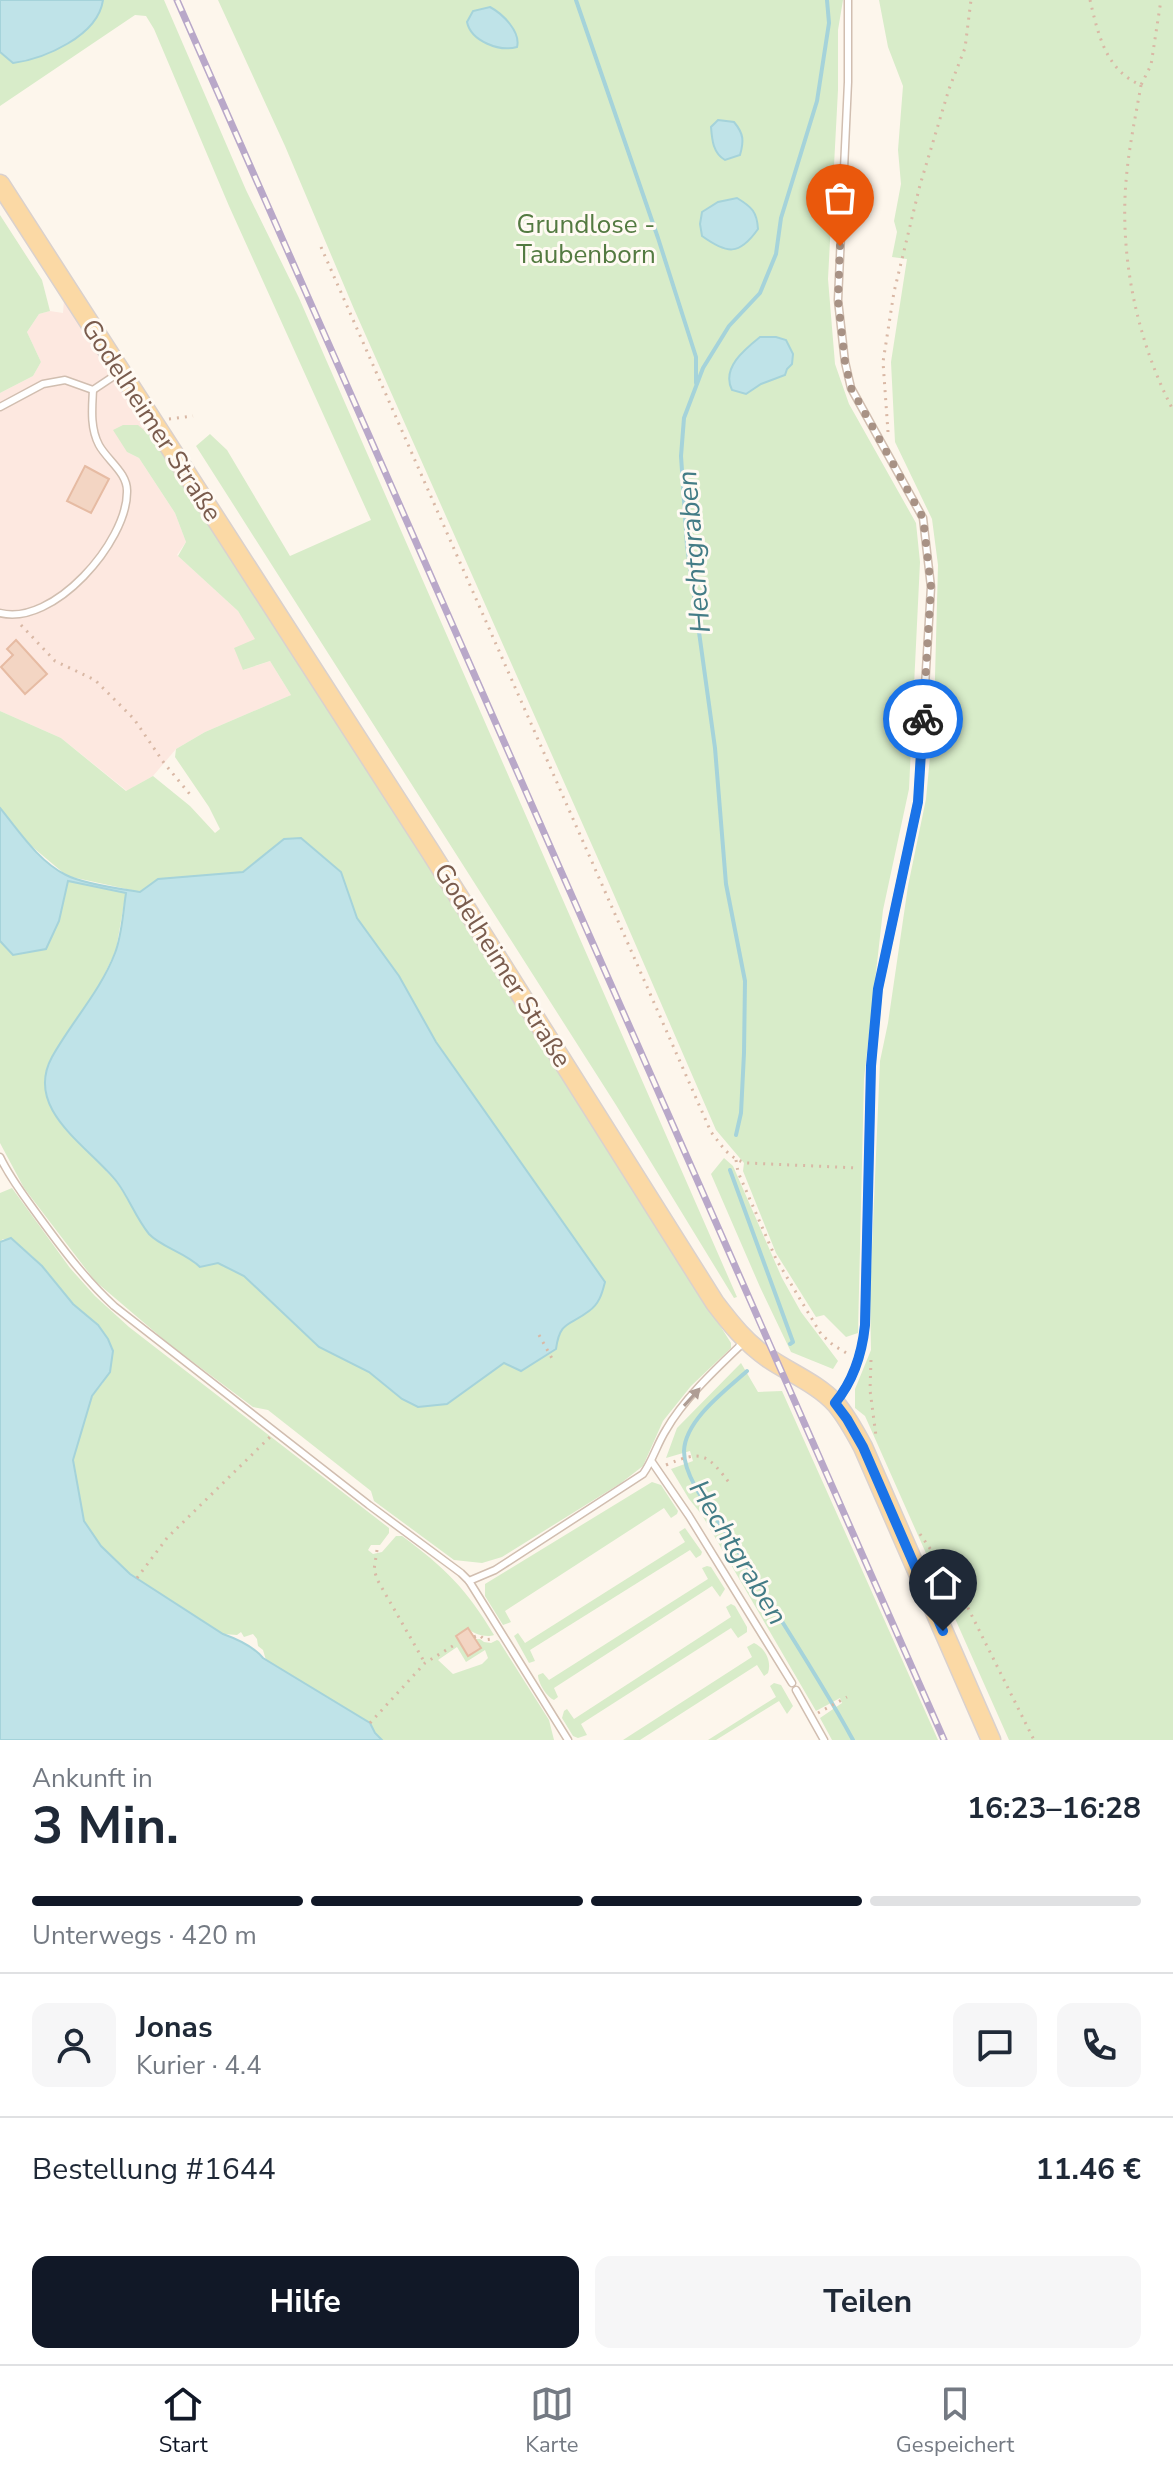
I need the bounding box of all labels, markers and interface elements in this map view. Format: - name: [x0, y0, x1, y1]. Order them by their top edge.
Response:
- pin: [806, 164, 874, 246]
- icon: bag: [818, 176, 862, 220]
- park label: Grundlose - Taubenborn: [516, 207, 656, 272]
- street label: Godelheimer Straße: [73, 312, 230, 528]
- water label: Hechtgraben: [668, 469, 720, 635]
- courier: [883, 679, 963, 759]
- icon: bike: [901, 697, 945, 741]
- street label: Godelheimer Straße: [426, 857, 580, 1074]
- one-way arrow: [683, 1387, 701, 1407]
- water label: Hechtgraben: [680, 1473, 796, 1632]
- pin: [909, 1549, 977, 1631]
- icon: home: [921, 1561, 965, 1605]
- text: Ankunft in: [32, 1761, 153, 1796]
- text: 16:23–16:28: [967, 1788, 1141, 1829]
- text: 3 Min.: [32, 1790, 179, 1861]
- text: Unterwegs · 420 m: [32, 1918, 257, 1953]
- button: person: [32, 2003, 116, 2087]
- button: chat: [953, 2003, 1037, 2087]
- button: phone: [1057, 2003, 1141, 2087]
- text: Jonas: [136, 2007, 213, 2048]
- text: Kurier · 4.4: [136, 2048, 261, 2083]
- text: Bestellung #1644: [32, 2149, 276, 2190]
- text: 11.46 €: [1035, 2149, 1141, 2190]
- button: Hilfe: [32, 2256, 579, 2348]
- button: Teilen: [595, 2256, 1141, 2348]
- tab: Start: [159, 2382, 208, 2460]
- tab: Karte: [525, 2382, 578, 2460]
- tab: Gespeichert: [896, 2382, 1014, 2460]

